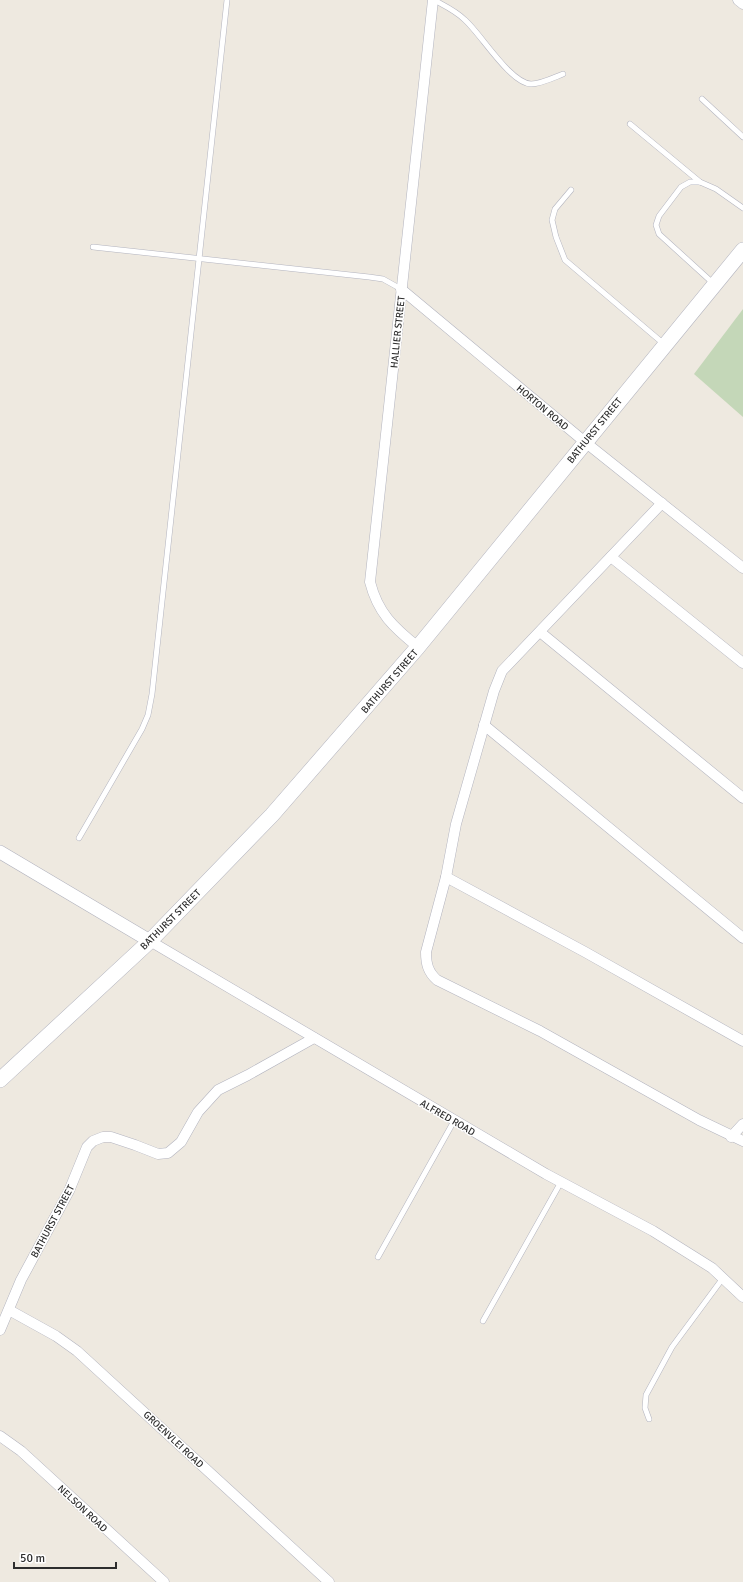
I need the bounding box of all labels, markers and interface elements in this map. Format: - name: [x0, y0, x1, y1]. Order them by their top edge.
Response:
- street label: HALLIER STREET: [388, 295, 408, 369]
- street label: HORTON ROAD: [514, 382, 571, 433]
- street label: BATHURST STREET: [565, 395, 625, 466]
- street label: BATHURST STREET: [359, 647, 421, 716]
- street label: BATHURST STREET: [138, 887, 204, 953]
- street label: ALFRED ROAD: [418, 1097, 477, 1138]
- street label: BATHURST STREET: [29, 1183, 77, 1260]
- street label: GROENVLEI ROAD: [141, 1409, 206, 1471]
- street label: NELSON ROAD: [55, 1483, 110, 1535]
- scale bar: [14, 1544, 116, 1570]
- text: 50 m: [20, 1551, 45, 1566]

